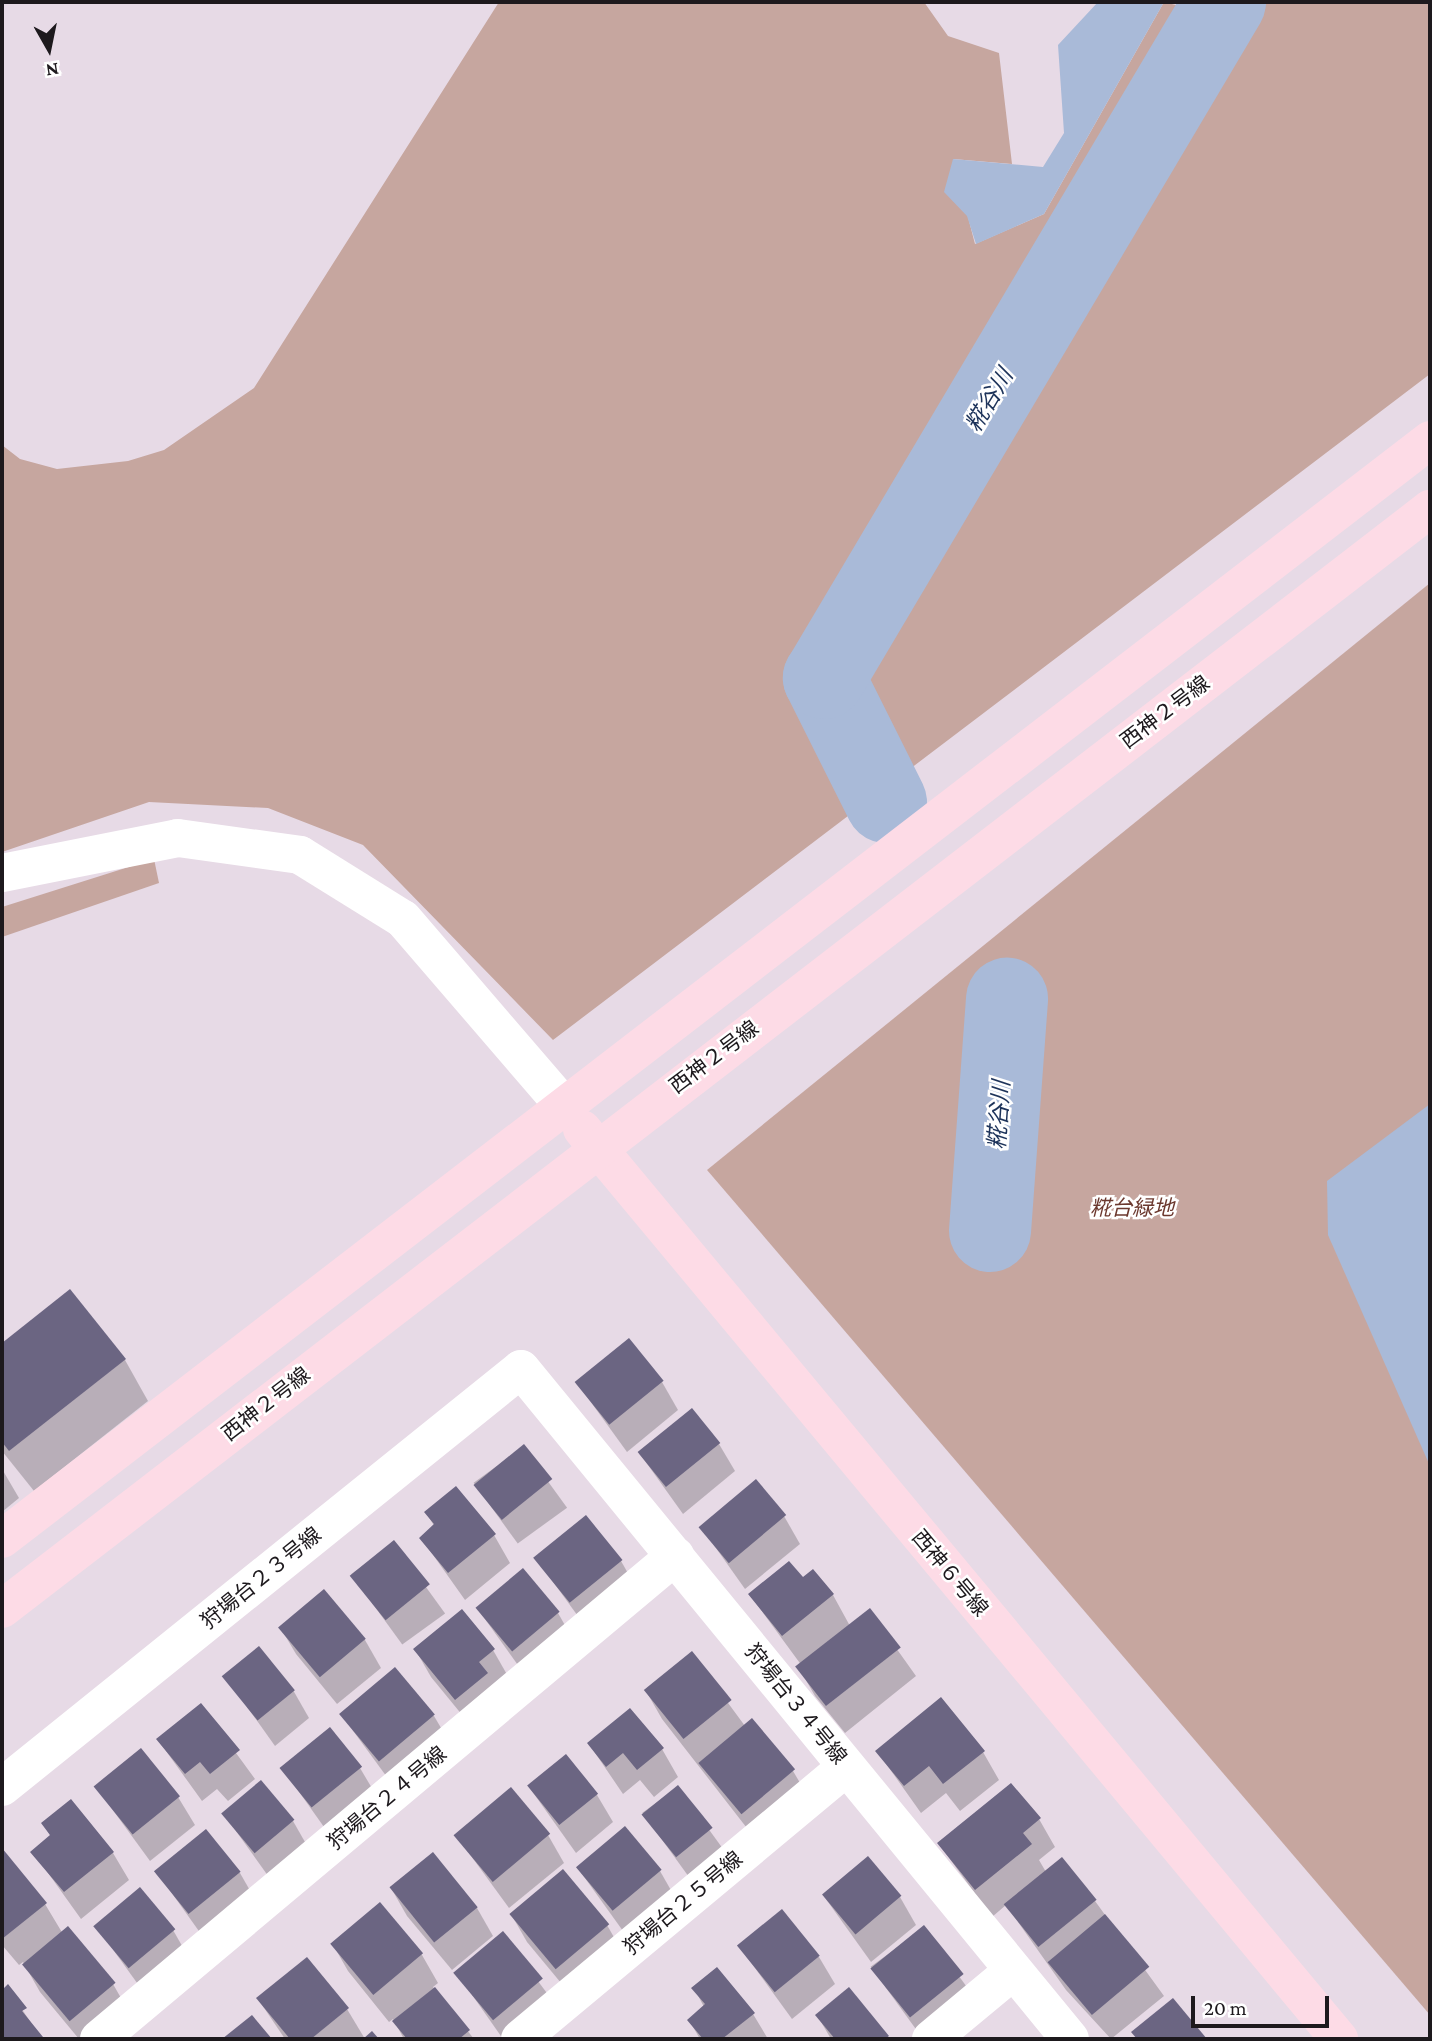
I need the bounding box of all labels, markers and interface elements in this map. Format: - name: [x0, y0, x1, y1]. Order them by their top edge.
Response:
- north arrow: [14, 14, 84, 84]
- text: N: [44, 59, 60, 82]
- water label: 糀谷川: [959, 363, 1019, 437]
- street label: 西神２号線: [1115, 670, 1215, 754]
- street label: 西神２号線: [664, 1015, 764, 1099]
- water label: 糀谷川: [983, 1080, 1015, 1150]
- park label: 糀台緑地: [1090, 1195, 1174, 1221]
- street label: 西神２号線: [217, 1362, 315, 1446]
- street label: 狩場台２３号線: [196, 1522, 326, 1634]
- street label: 西神６号線: [907, 1525, 993, 1621]
- street label: 狩場台３４号線: [740, 1639, 852, 1769]
- street label: 狩場台２４号線: [323, 1741, 451, 1855]
- street label: 狩場台２５号線: [619, 1846, 747, 1960]
- scale bar: [1194, 1982, 1332, 2026]
- text: 20 m: [1204, 1996, 1247, 2020]

